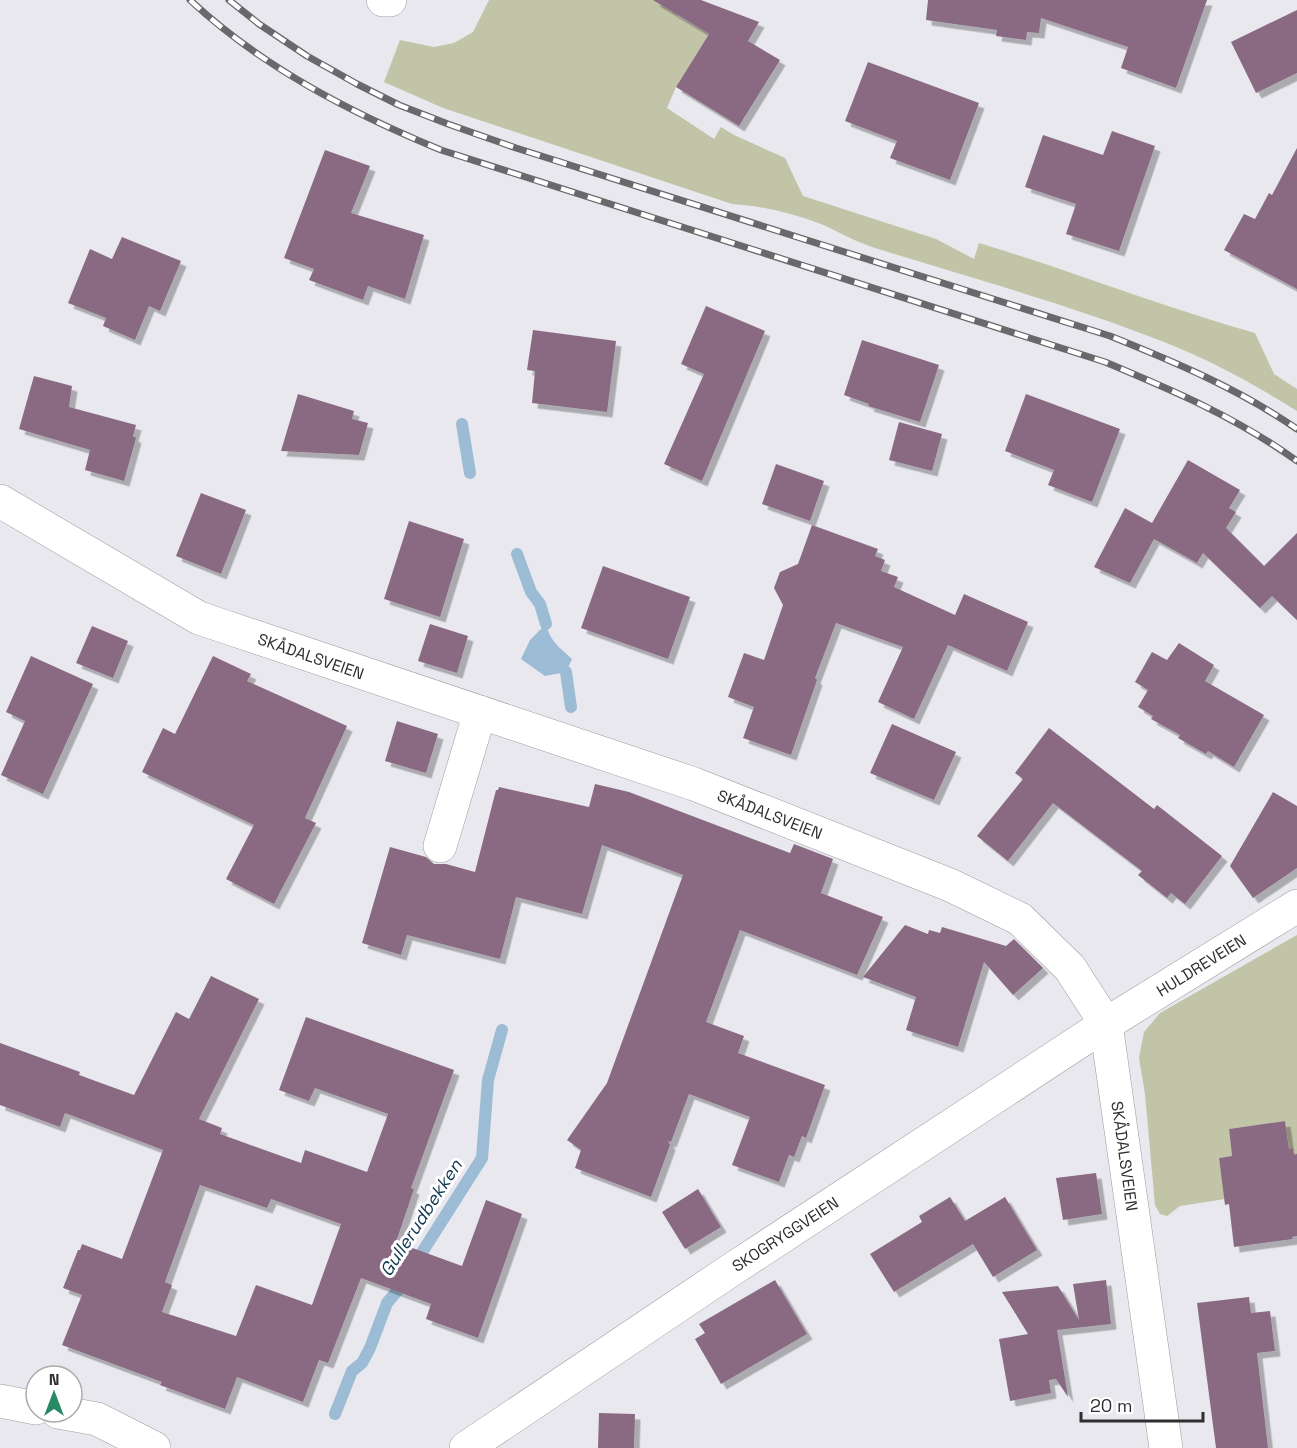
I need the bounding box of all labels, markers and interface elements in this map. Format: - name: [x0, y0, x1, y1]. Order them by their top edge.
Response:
- street label: SKÅDALSVEIEN: [255, 628, 367, 684]
- street label: SKÅDALSVEIEN: [714, 785, 825, 844]
- street label: HULDREVEIEN: [1152, 929, 1250, 1001]
- street label: SKÅDALSVEIEN: [1106, 1100, 1143, 1212]
- water label: Gullerudbekken: [374, 1154, 467, 1280]
- street label: SKOGRYGGVEIEN: [728, 1192, 843, 1277]
- north arrow: [24, 1364, 84, 1424]
- text: N: [49, 1369, 59, 1390]
- scale bar: [1081, 1385, 1202, 1423]
- text: 20 m: [1090, 1394, 1133, 1417]

